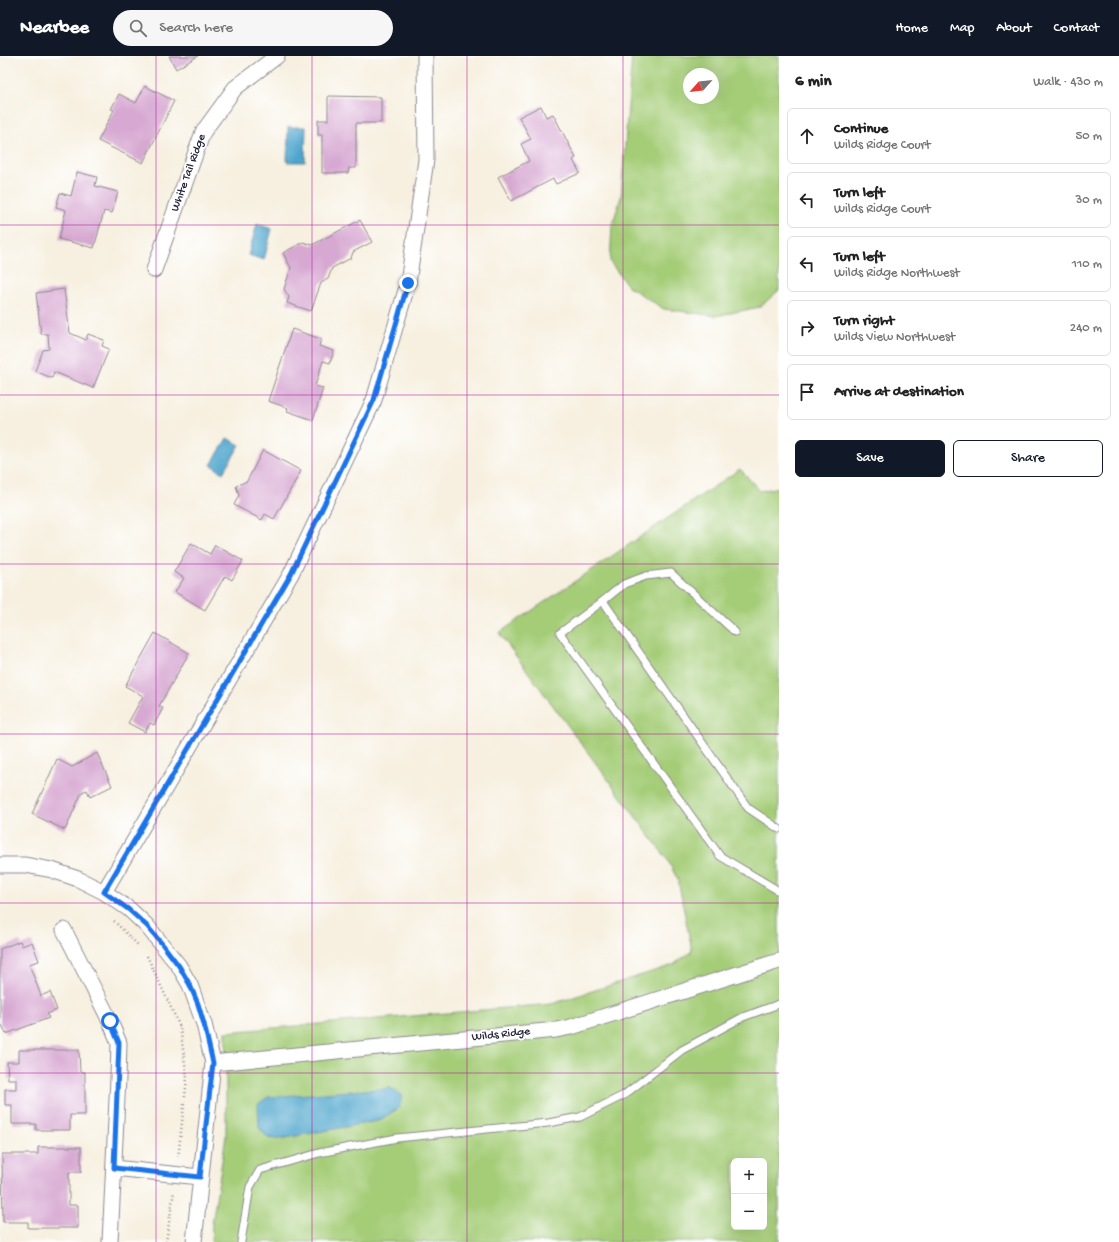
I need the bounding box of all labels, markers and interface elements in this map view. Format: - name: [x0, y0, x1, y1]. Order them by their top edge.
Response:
- search box: [113, 10, 393, 46]
- text: Nearbee: [20, 17, 89, 40]
- icon: search: [127, 17, 149, 39]
- text: Search here: [159, 19, 233, 37]
- text: Home: [896, 20, 928, 37]
- text: Map: [950, 20, 974, 37]
- text: About: [996, 20, 1032, 37]
- text: Contact: [1054, 20, 1099, 37]
- north arrow: [683, 68, 719, 104]
- text: 6 min: [795, 72, 831, 92]
- text: Walk · 430 m: [1033, 75, 1103, 90]
- text: Continue: [834, 120, 888, 138]
- icon: ahead: [796, 125, 818, 147]
- text: 50 m: [1075, 129, 1102, 144]
- street label: White Tail Ridge: [168, 132, 210, 214]
- text: Wilds Ridge Court: [834, 138, 930, 153]
- text: Turn left: [834, 184, 885, 202]
- icon: left: [796, 189, 818, 211]
- text: 30 m: [1076, 193, 1102, 208]
- text: Wilds Ridge Court: [834, 202, 930, 217]
- text: Turn left: [834, 248, 885, 266]
- icon: left: [796, 253, 818, 275]
- text: 110 m: [1072, 257, 1102, 272]
- text: Wilds Ridge Northwest: [834, 266, 960, 281]
- route end: [399, 274, 417, 292]
- text: Turn right: [834, 312, 894, 330]
- icon: right: [796, 317, 818, 339]
- text: 240 m: [1070, 321, 1102, 336]
- text: Wilds View Northwest: [834, 330, 955, 345]
- icon: arrive: [796, 381, 818, 403]
- text: Arrive at destination: [834, 383, 964, 401]
- button: Save: [795, 440, 945, 477]
- button: Share: [953, 440, 1103, 477]
- route start: [101, 1012, 119, 1030]
- street label: Wilds Ridge: [471, 1025, 532, 1045]
- map controls: [731, 1158, 767, 1230]
- button: +: [731, 1158, 767, 1194]
- button: −: [731, 1194, 767, 1230]

